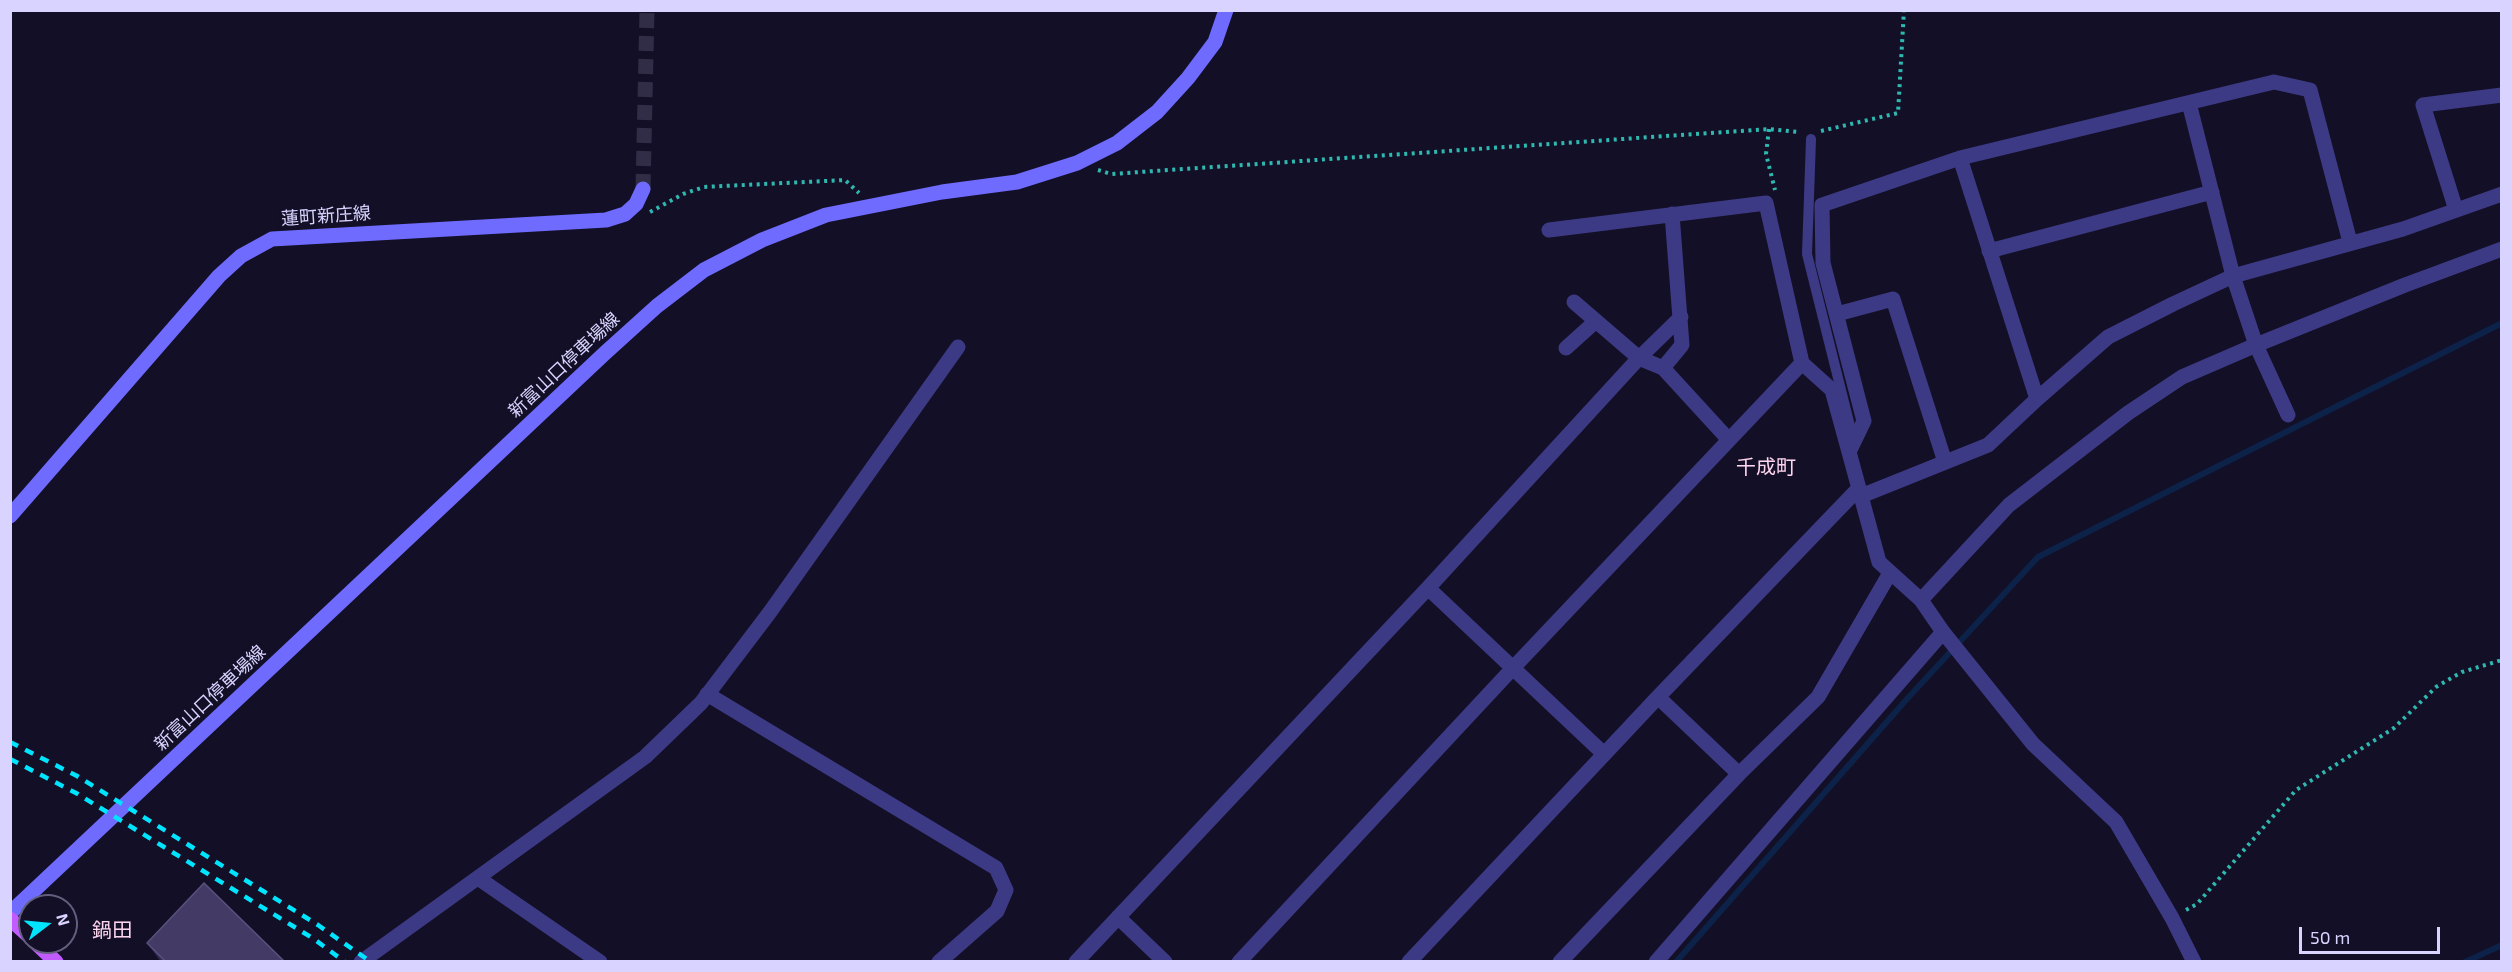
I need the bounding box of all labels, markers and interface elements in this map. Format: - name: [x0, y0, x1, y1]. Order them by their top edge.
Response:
- street label: 蓮町新庄線: [280, 202, 372, 230]
- street label: 新富山口停車場線: [504, 308, 624, 422]
- district label: 千成町: [1736, 455, 1796, 479]
- street label: 新富山口停車場線: [150, 641, 270, 755]
- north arrow: [18, 894, 78, 954]
- text: N: [53, 911, 75, 928]
- scale bar: [2302, 915, 2443, 953]
- district label: 鍋田: [92, 918, 132, 942]
- text: 50 m: [2310, 926, 2350, 948]

